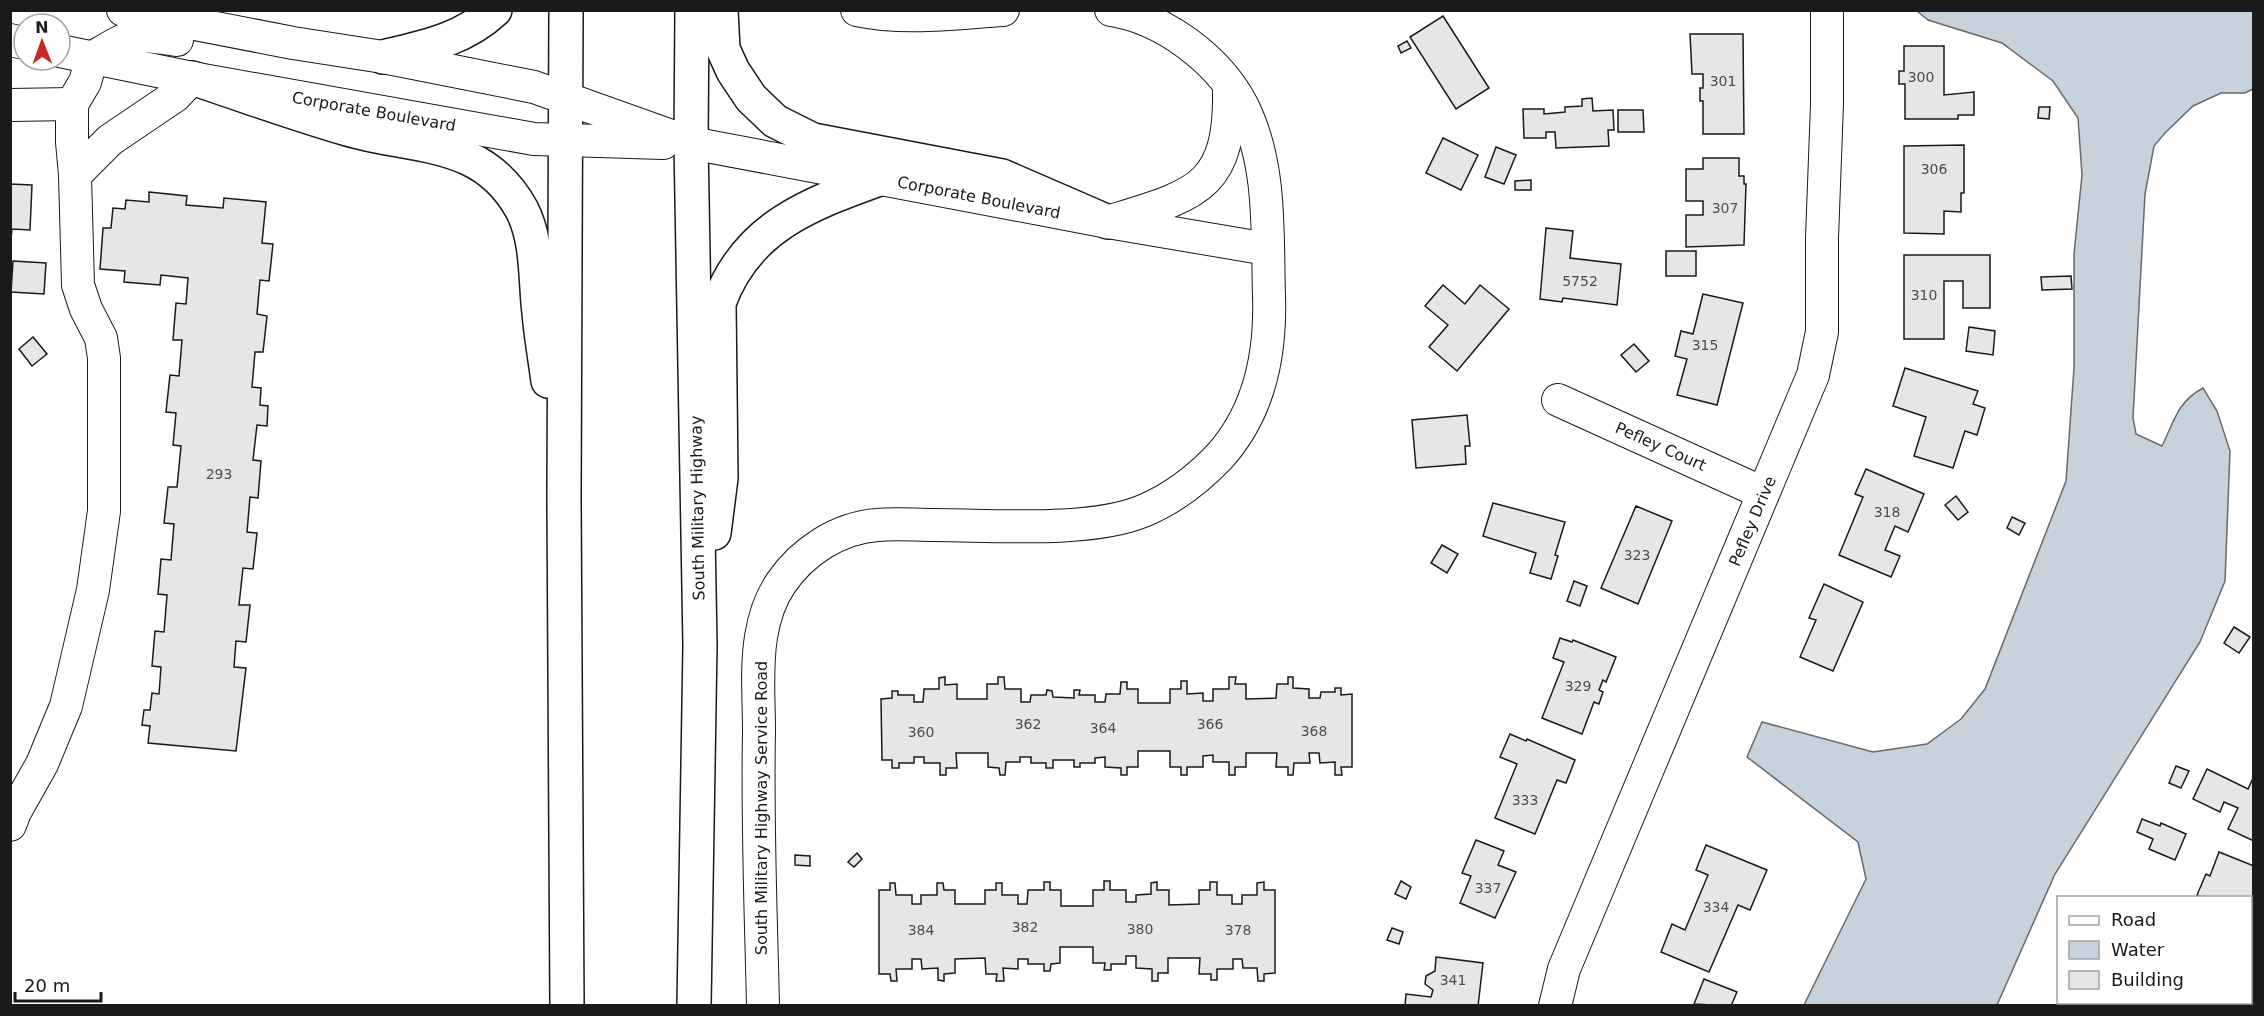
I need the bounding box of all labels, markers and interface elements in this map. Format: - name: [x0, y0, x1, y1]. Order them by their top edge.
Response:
- north arrow: [12, 12, 72, 72]
- text: N: [35, 18, 49, 37]
- house number: 300: [1908, 69, 1934, 85]
- house number: 301: [1710, 73, 1736, 89]
- street label: Corporate Boulevard: [291, 88, 457, 135]
- house number: 306: [1921, 161, 1947, 177]
- street label: Corporate Boulevard: [896, 172, 1062, 223]
- house number: 307: [1712, 200, 1738, 216]
- house number: 5752: [1562, 273, 1598, 289]
- house number: 310: [1911, 287, 1937, 303]
- house number: 315: [1692, 337, 1718, 353]
- street label: South Military Highway: [686, 415, 709, 601]
- street label: Pefley Court: [1612, 418, 1709, 475]
- house number: 293: [206, 466, 232, 482]
- street label: Pefley Drive: [1725, 473, 1780, 569]
- house number: 318: [1874, 504, 1900, 520]
- house number: 323: [1624, 547, 1650, 563]
- street label: South Military Highway Service Road: [752, 661, 771, 955]
- house number: 329: [1565, 678, 1591, 694]
- house number: 362: [1015, 716, 1041, 732]
- house number: 366: [1197, 716, 1223, 732]
- house number: 364: [1090, 720, 1116, 736]
- house number: 368: [1301, 723, 1327, 739]
- house number: 360: [908, 724, 934, 740]
- house number: 333: [1512, 792, 1538, 808]
- house number: 337: [1475, 880, 1501, 896]
- legend: [2057, 896, 2252, 1004]
- house number: 334: [1703, 899, 1729, 915]
- text: Road: [2111, 909, 2156, 930]
- house number: 382: [1012, 919, 1038, 935]
- house number: 380: [1127, 921, 1153, 937]
- house number: 384: [908, 922, 934, 938]
- house number: 378: [1225, 922, 1251, 938]
- text: Water: [2111, 939, 2165, 960]
- scale bar: [15, 965, 100, 1003]
- text: Building: [2111, 969, 2184, 990]
- house number: 341: [1440, 972, 1466, 988]
- text: 20 m: [24, 975, 70, 996]

